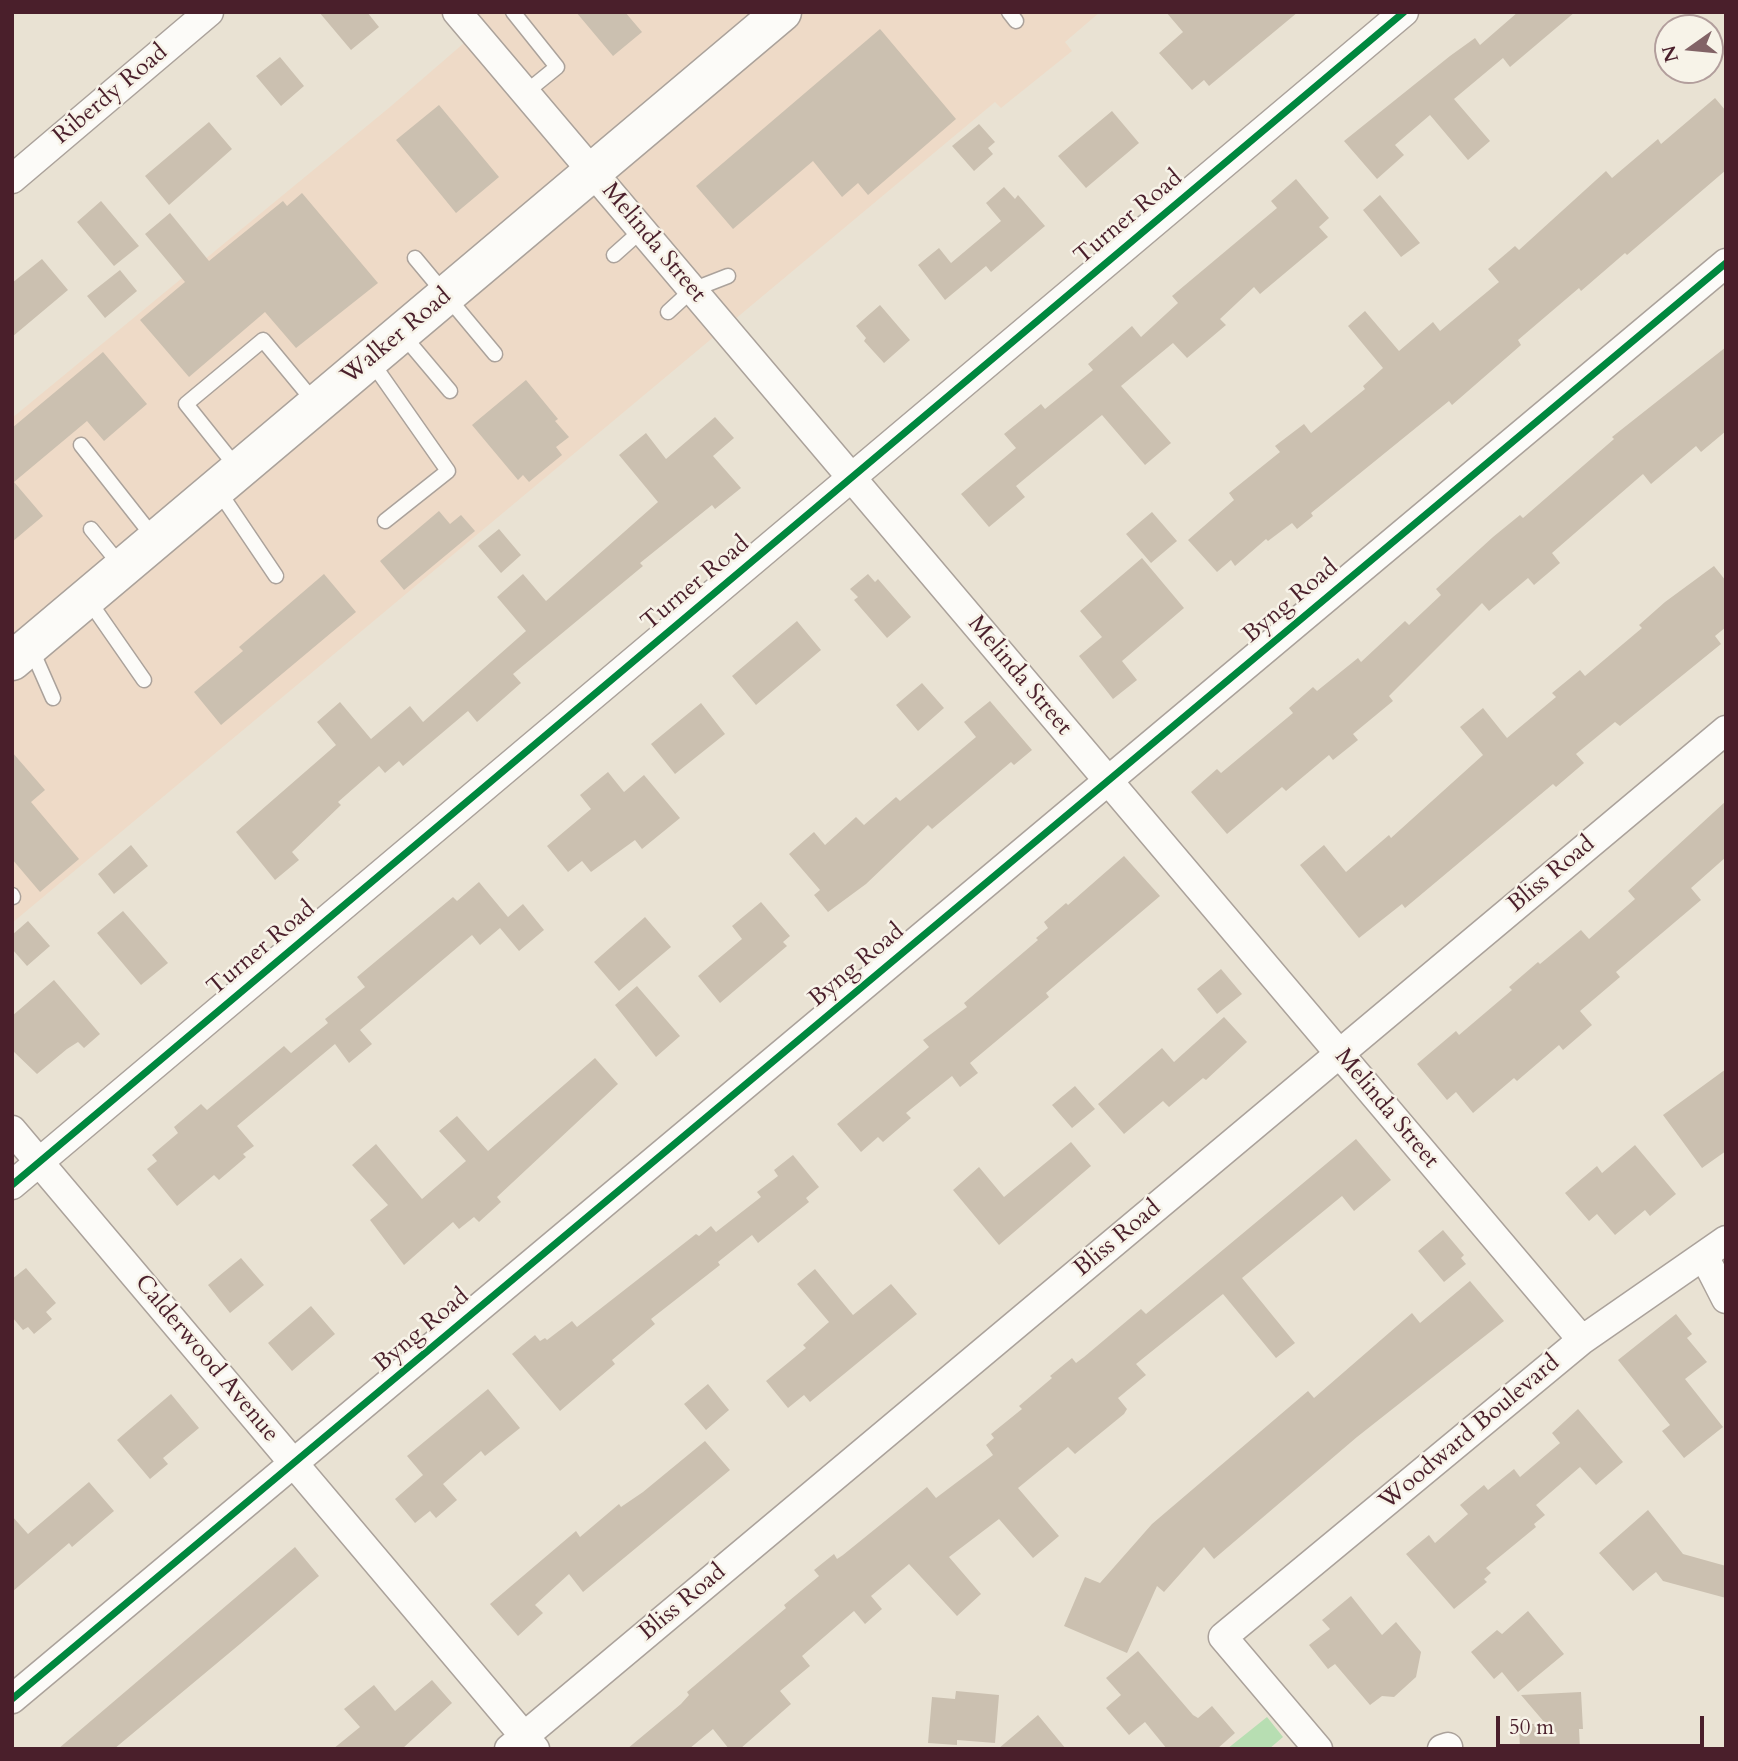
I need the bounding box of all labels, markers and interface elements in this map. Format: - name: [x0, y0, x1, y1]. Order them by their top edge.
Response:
- north arrow: [1654, 14, 1724, 84]
- street label: Riberdy Road: [48, 39, 174, 151]
- text: N: [1656, 43, 1685, 65]
- street label: Turner Road: [1069, 165, 1189, 271]
- street label: Melinda Street: [595, 177, 711, 309]
- street label: Walker Road: [336, 283, 458, 391]
- street label: Turner Road: [636, 531, 756, 637]
- street label: Byng Road: [1238, 554, 1344, 650]
- street label: Melinda Street: [961, 610, 1077, 742]
- street label: Bliss Road: [1503, 830, 1601, 920]
- street label: Turner Road: [202, 896, 322, 1002]
- street label: Byng Road: [804, 918, 910, 1014]
- street label: Melinda Street: [1328, 1043, 1444, 1175]
- street label: Bliss Road: [1069, 1194, 1167, 1284]
- street label: Calderwood Avenue: [128, 1270, 284, 1448]
- street label: Byng Road: [369, 1283, 475, 1379]
- street label: Woodward Boulevard: [1374, 1349, 1566, 1517]
- street label: Bliss Road: [634, 1558, 732, 1648]
- scale bar: [1500, 1702, 1708, 1746]
- text: 50 m: [1509, 1713, 1554, 1742]

